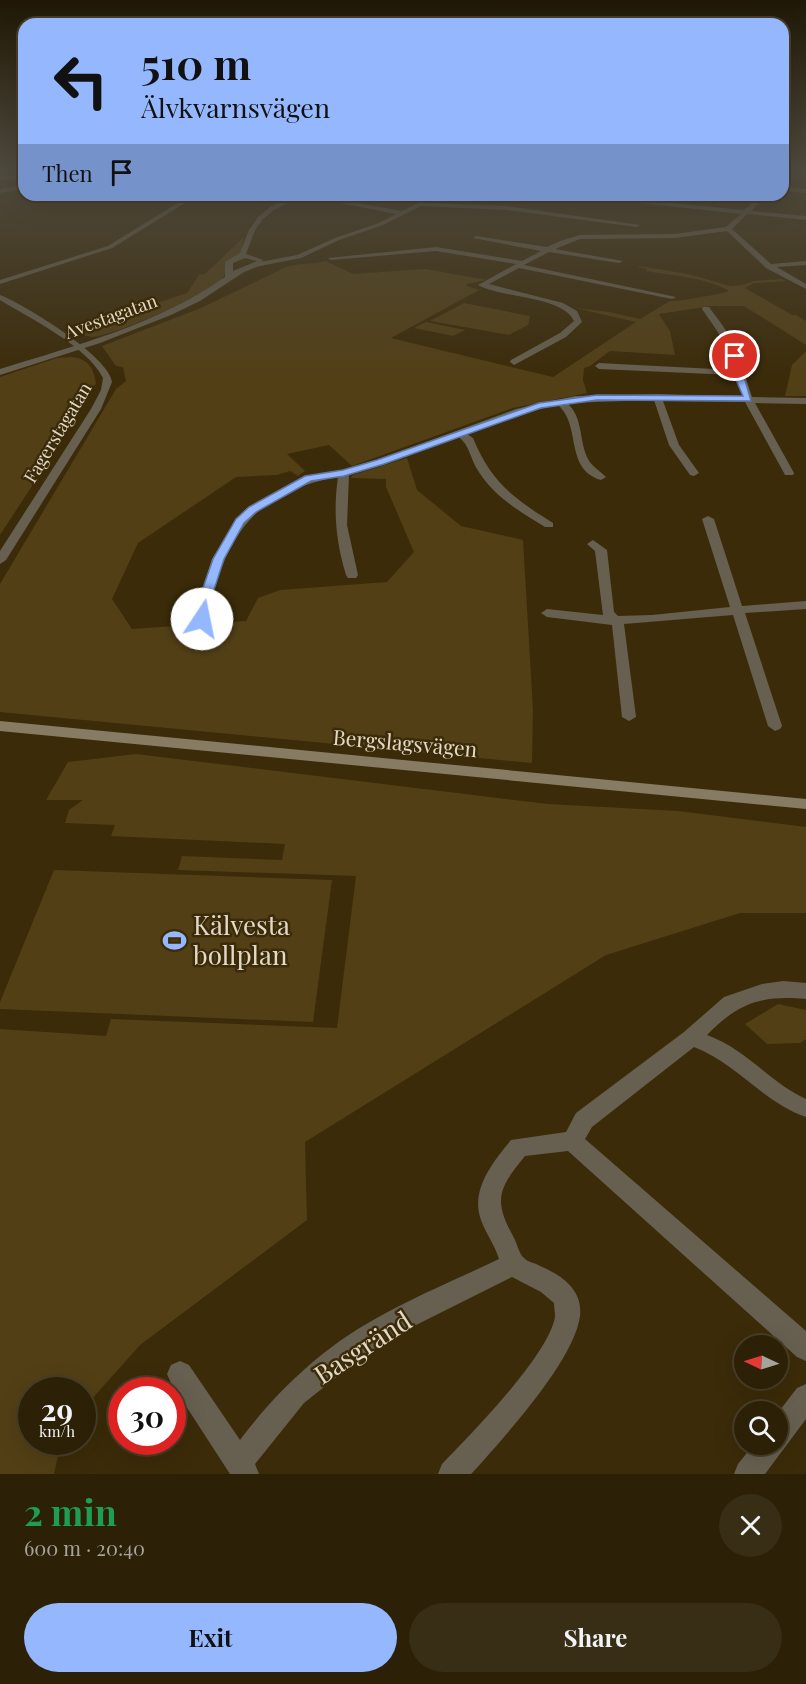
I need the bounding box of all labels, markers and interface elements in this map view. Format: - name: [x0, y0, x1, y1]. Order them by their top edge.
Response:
- text: 510 m: [141, 35, 251, 91]
- icon: left: [42, 42, 120, 120]
- text: Älvkvarnsvägen: [141, 89, 330, 125]
- icon: arrive: [105, 156, 138, 189]
- text: Then: [42, 158, 93, 188]
- street label: Avestagatan: [60, 288, 160, 344]
- pin: [709, 330, 760, 381]
- icon: arrive: [718, 339, 751, 372]
- street label: Fagerstagatan: [18, 378, 97, 487]
- position arrow: [170, 587, 234, 651]
- street label: Bergslagsvägen: [332, 722, 479, 762]
- place label: Kälvesta bollplan: [193, 907, 290, 972]
- sports icon: Kälvesta bollplan: [162, 928, 188, 954]
- street label: Basgränd: [307, 1302, 418, 1391]
- north arrow: [734, 1335, 788, 1389]
- map controls: [734, 1335, 788, 1455]
- speed limit sign: 30: [108, 1377, 186, 1455]
- text: 29: [41, 1389, 73, 1429]
- button: search: [734, 1401, 788, 1455]
- text: km/h: [39, 1421, 75, 1441]
- text: 2 min: [24, 1487, 117, 1535]
- button: close: [719, 1494, 782, 1557]
- text: 600 m · 20:40: [24, 1534, 145, 1561]
- button: Exit: [24, 1603, 397, 1672]
- button: Share: [409, 1603, 782, 1672]

